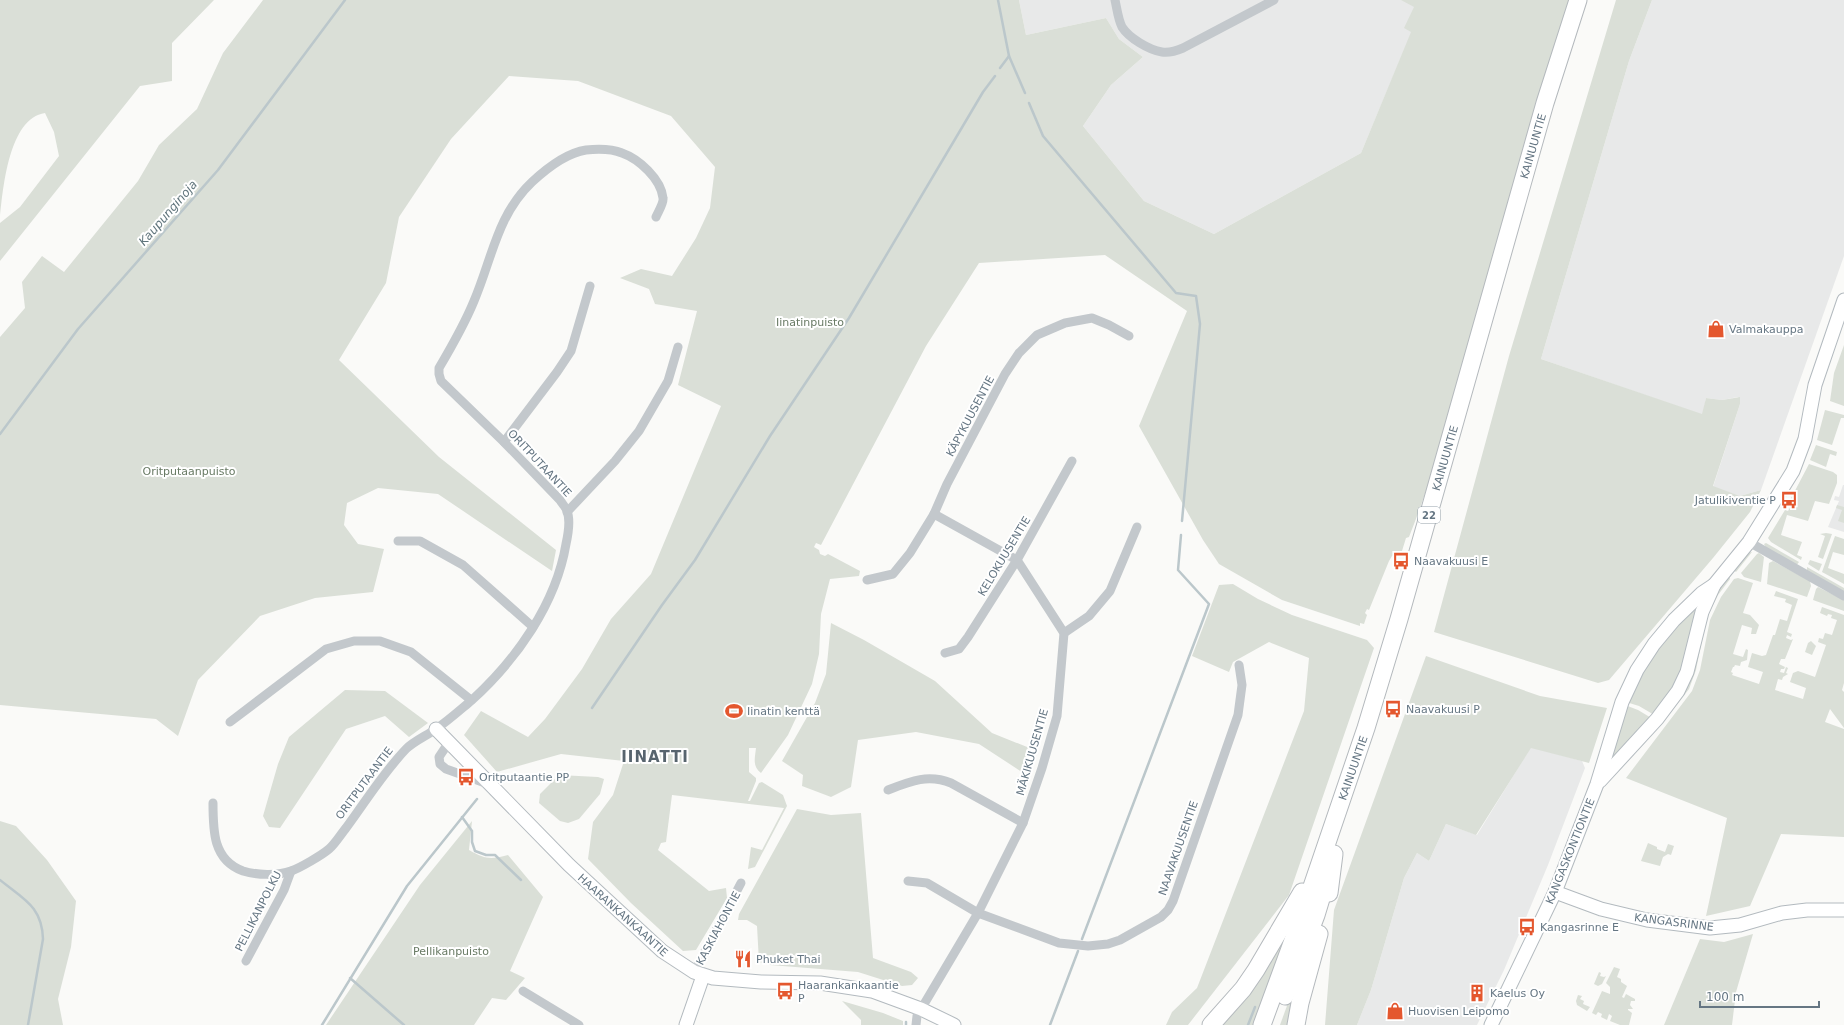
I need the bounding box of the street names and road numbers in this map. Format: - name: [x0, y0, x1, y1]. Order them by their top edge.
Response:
- street label: KAINUUNTIE: [1518, 112, 1549, 180]
- street label: KÄPYKUUSENTIE: [944, 374, 997, 459]
- street label: KAINUUNTIE: [1430, 424, 1461, 492]
- street label: ORITPUTAANTIE: [505, 427, 574, 500]
- road number: 22: [1418, 507, 1440, 523]
- street label: KELOKUUSENTIE: [976, 514, 1033, 598]
- street label: MÄKIKUUSENTIE: [1014, 707, 1051, 797]
- street label: KAINUUNTIE: [1336, 734, 1371, 802]
- street label: ORITPUTAANTIE: [333, 744, 396, 822]
- street label: KANGASKONTIONTIE: [1543, 796, 1598, 906]
- street label: NAAVAKUUSENTIE: [1156, 799, 1201, 897]
- street label: PELLIKANPOLKU: [233, 869, 284, 953]
- street label: HAARANKANKAANTIE: [575, 871, 670, 959]
- street label: KASKIAHONTIE: [694, 889, 743, 967]
- street label: KANGASRINNE: [1633, 911, 1715, 934]

